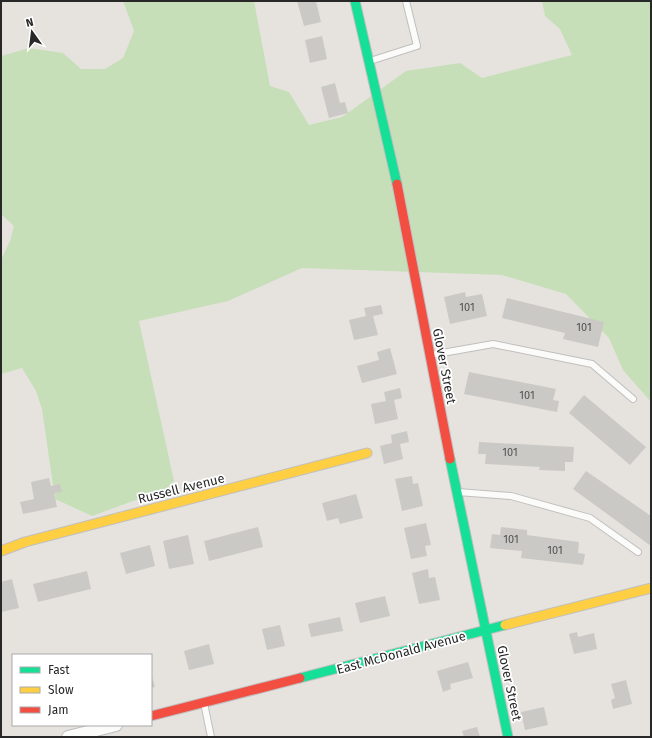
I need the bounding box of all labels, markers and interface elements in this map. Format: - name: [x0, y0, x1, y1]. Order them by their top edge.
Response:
- north arrow: [12, 12, 52, 52]
- text: N: [25, 16, 35, 30]
- house number: 101: [459, 301, 475, 314]
- house number: 101: [576, 321, 592, 334]
- street label: Glover Street: [430, 327, 459, 405]
- house number: 101: [519, 389, 535, 402]
- house number: 101: [502, 446, 518, 459]
- street label: Russell Avenue: [136, 470, 226, 506]
- house number: 101: [503, 533, 519, 546]
- house number: 101: [547, 544, 563, 557]
- street label: East McDonald Avenue: [335, 628, 467, 677]
- street label: Glover Street: [494, 644, 525, 722]
- legend: [12, 654, 152, 726]
- text: Fast: [48, 663, 70, 677]
- text: Slow: [48, 683, 74, 697]
- text: Jam: [48, 703, 68, 717]

